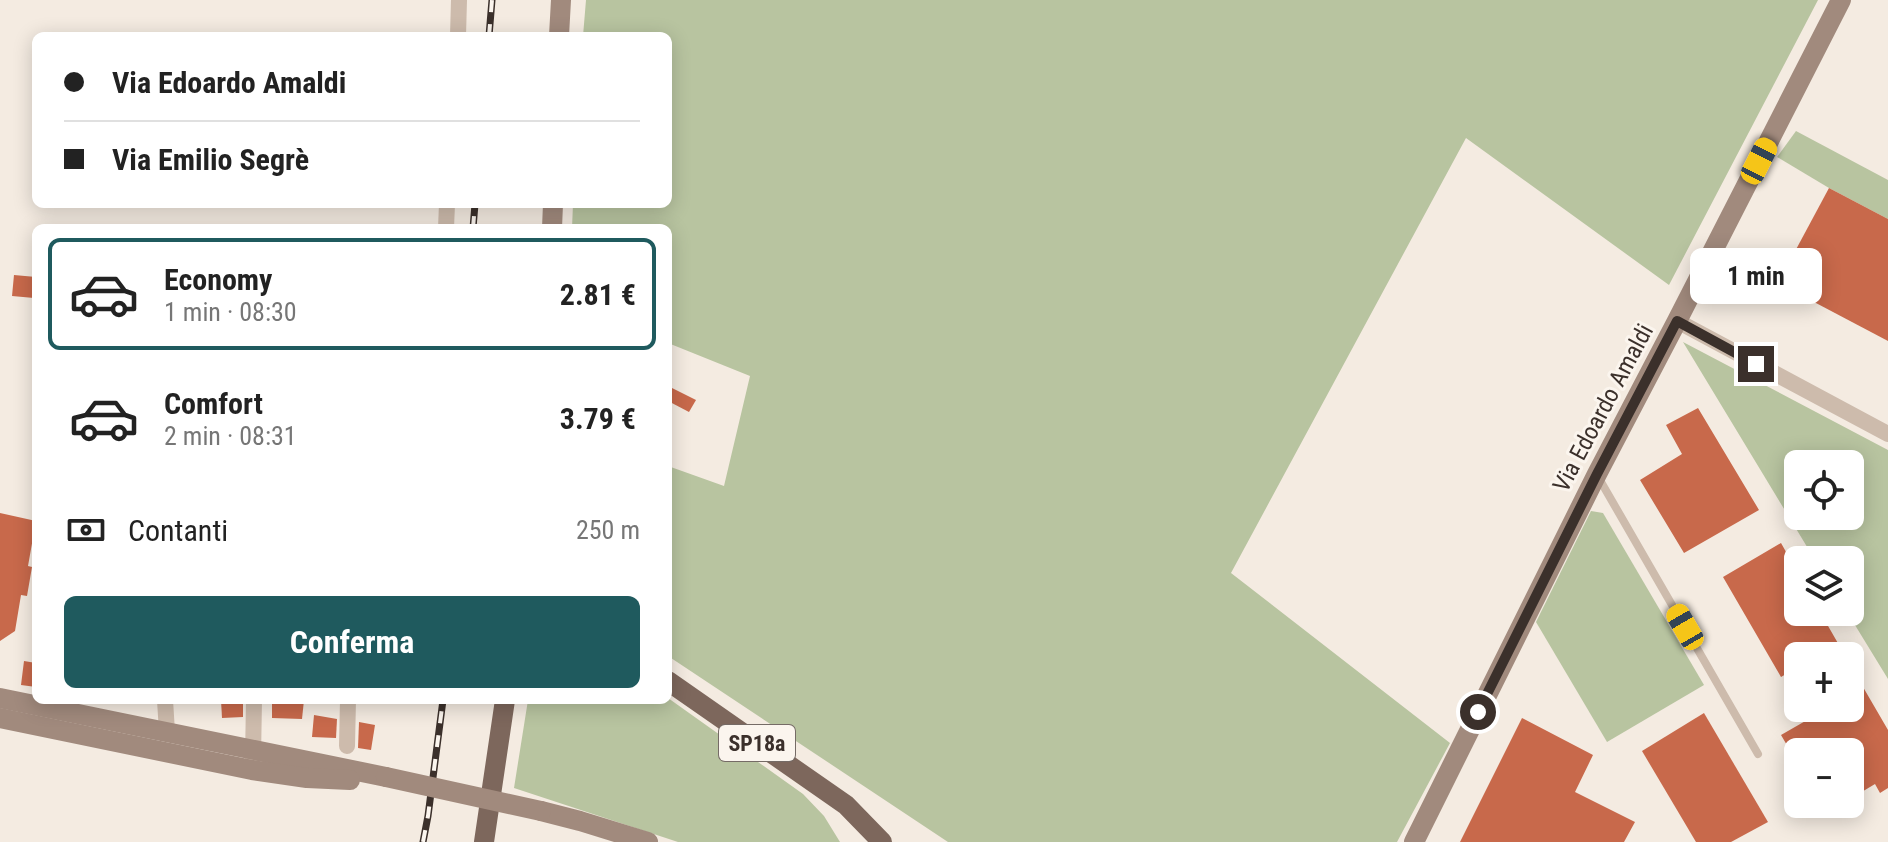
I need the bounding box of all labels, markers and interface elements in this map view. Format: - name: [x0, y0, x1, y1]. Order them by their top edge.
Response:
- text: Via Edoardo Amaldi: [112, 65, 346, 100]
- car: [1737, 134, 1781, 188]
- text: Via Emilio Segrè: [112, 142, 309, 177]
- callout: 1 min: [1690, 248, 1822, 304]
- icon: car: [68, 258, 140, 330]
- text: 1 min: [1727, 261, 1785, 291]
- text: Economy: [164, 262, 272, 297]
- text: 2.81 €: [560, 277, 636, 312]
- text: 1 min · 08:30: [164, 297, 297, 327]
- street label: Via Edoardo Amaldi: [1547, 319, 1659, 497]
- route end: [1738, 346, 1774, 382]
- icon: car: [68, 382, 140, 454]
- text: Comfort: [164, 386, 263, 421]
- text: 3.79 €: [560, 401, 636, 436]
- text: 2 min · 08:31: [164, 421, 297, 451]
- map controls: [1784, 450, 1864, 818]
- button: locate: [1784, 450, 1864, 530]
- icon: cash: [64, 508, 108, 552]
- text: Contanti: [128, 513, 228, 548]
- text: 250 m: [576, 515, 640, 545]
- button: layers: [1784, 546, 1864, 626]
- button: Conferma: [64, 596, 640, 688]
- car: [1663, 600, 1707, 654]
- button: +: [1784, 642, 1864, 722]
- route start: [1460, 694, 1496, 730]
- road number: SP18a: [719, 725, 795, 761]
- button: −: [1784, 738, 1864, 818]

